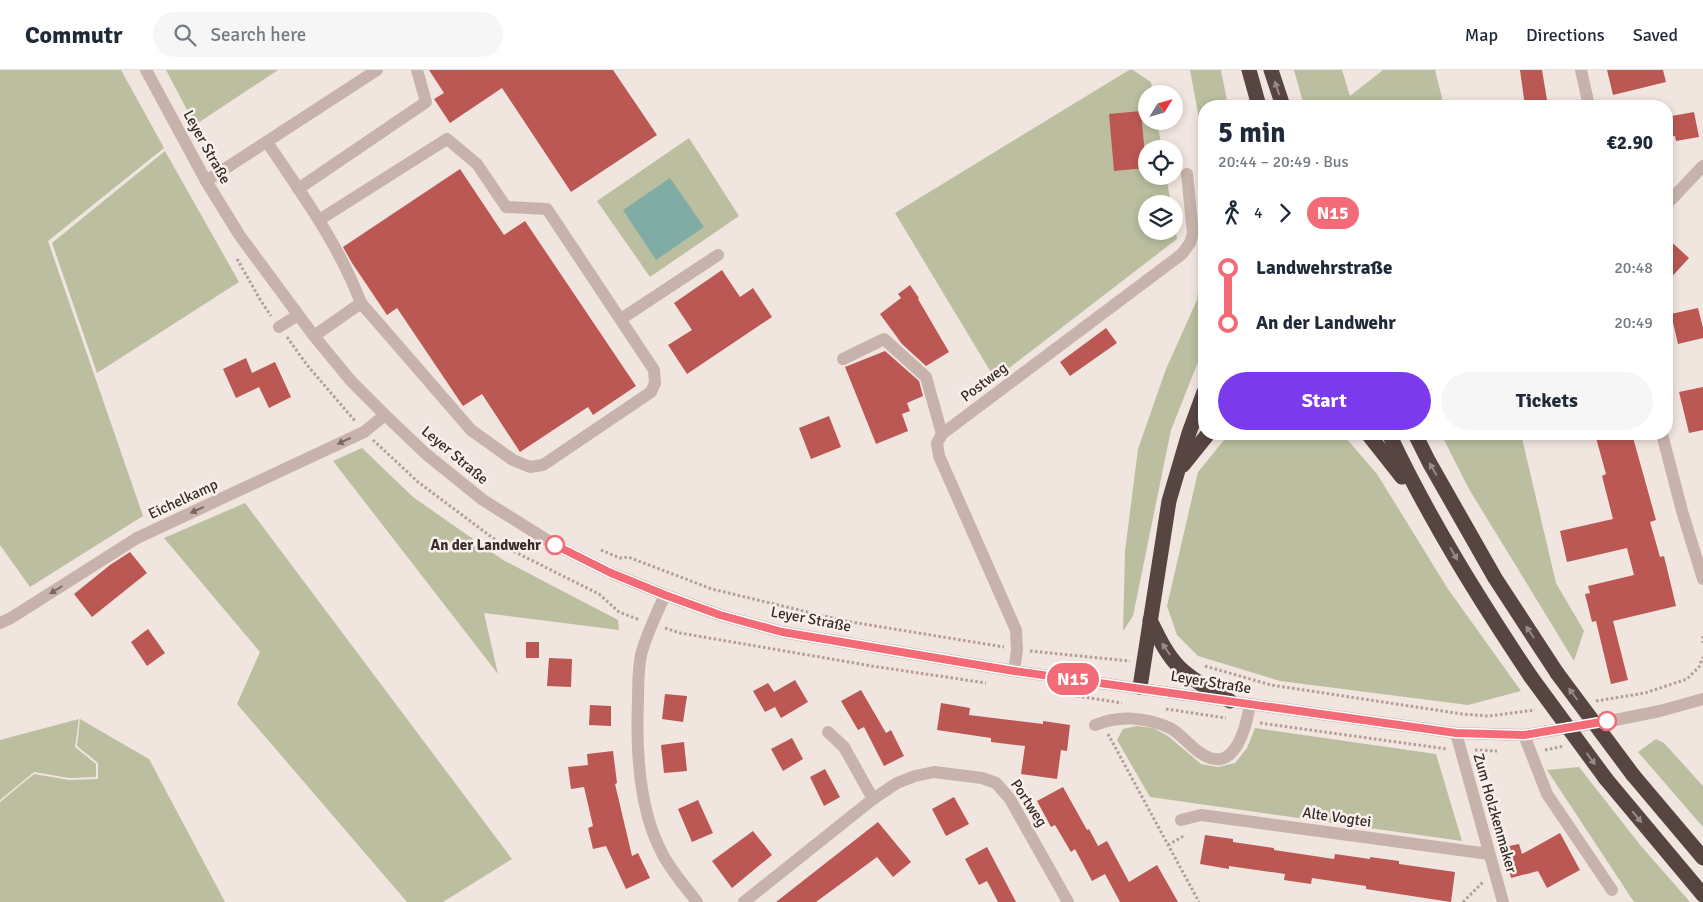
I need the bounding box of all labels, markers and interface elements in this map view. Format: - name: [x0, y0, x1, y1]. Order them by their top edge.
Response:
- search box: [153, 12, 503, 57]
- text: Commutr: [25, 20, 123, 50]
- icon: search: [171, 21, 199, 49]
- text: Search here: [211, 23, 306, 47]
- text: Map: [1465, 24, 1498, 46]
- text: Directions: [1526, 24, 1605, 46]
- text: Saved: [1633, 24, 1678, 46]
- one-way arrow: [1273, 80, 1281, 95]
- north arrow: [1138, 85, 1182, 130]
- map controls: [1138, 85, 1183, 240]
- street label: Leyer Straße: [179, 107, 235, 187]
- text: 5 min: [1218, 116, 1286, 150]
- text: €2.90: [1607, 131, 1653, 155]
- button: locate: [1138, 140, 1183, 185]
- text: 20:44 – 20:49 · Bus: [1218, 152, 1349, 172]
- button: layers: [1138, 195, 1183, 240]
- icon: walk: [1218, 199, 1246, 227]
- icon: forward: [1271, 199, 1299, 227]
- text: N15: [1317, 202, 1349, 224]
- text: 4: [1254, 203, 1263, 223]
- text: Landwehrstraße: [1256, 256, 1392, 280]
- text: 20:48: [1614, 258, 1653, 278]
- text: An der Landwehr: [1256, 311, 1396, 335]
- text: 20:49: [1614, 313, 1653, 333]
- street label: Postweg: [957, 359, 1011, 405]
- button: Start: [1218, 372, 1431, 430]
- button: Tickets: [1441, 372, 1653, 430]
- street label: Leyer Straße: [418, 422, 492, 488]
- one-way arrow: [337, 437, 351, 445]
- one-way arrow: [1429, 462, 1437, 476]
- street label: Eichelkamp: [145, 475, 221, 523]
- one-way arrow: [190, 506, 204, 514]
- marker: An der Landwehr: [545, 535, 565, 555]
- place label: An der Landwehr: [431, 536, 541, 554]
- one-way arrow: [1449, 548, 1458, 561]
- one-way arrow: [49, 585, 62, 595]
- street label: Leyer Straße: [769, 602, 853, 636]
- one-way arrow: [1526, 625, 1535, 639]
- one-way arrow: [1161, 642, 1171, 656]
- line badge: N15: [1044, 663, 1102, 695]
- street label: Leyer Straße: [1169, 667, 1253, 697]
- text: N15: [1057, 668, 1089, 690]
- one-way arrow: [1568, 687, 1578, 701]
- unlabelled marker: [1597, 711, 1617, 731]
- street label: Zum Holzkenmaker: [1469, 751, 1521, 875]
- one-way arrow: [1586, 752, 1596, 766]
- street label: Portweg: [1007, 776, 1051, 830]
- street label: Alte Vogtei: [1301, 803, 1373, 831]
- one-way arrow: [1632, 810, 1643, 823]

